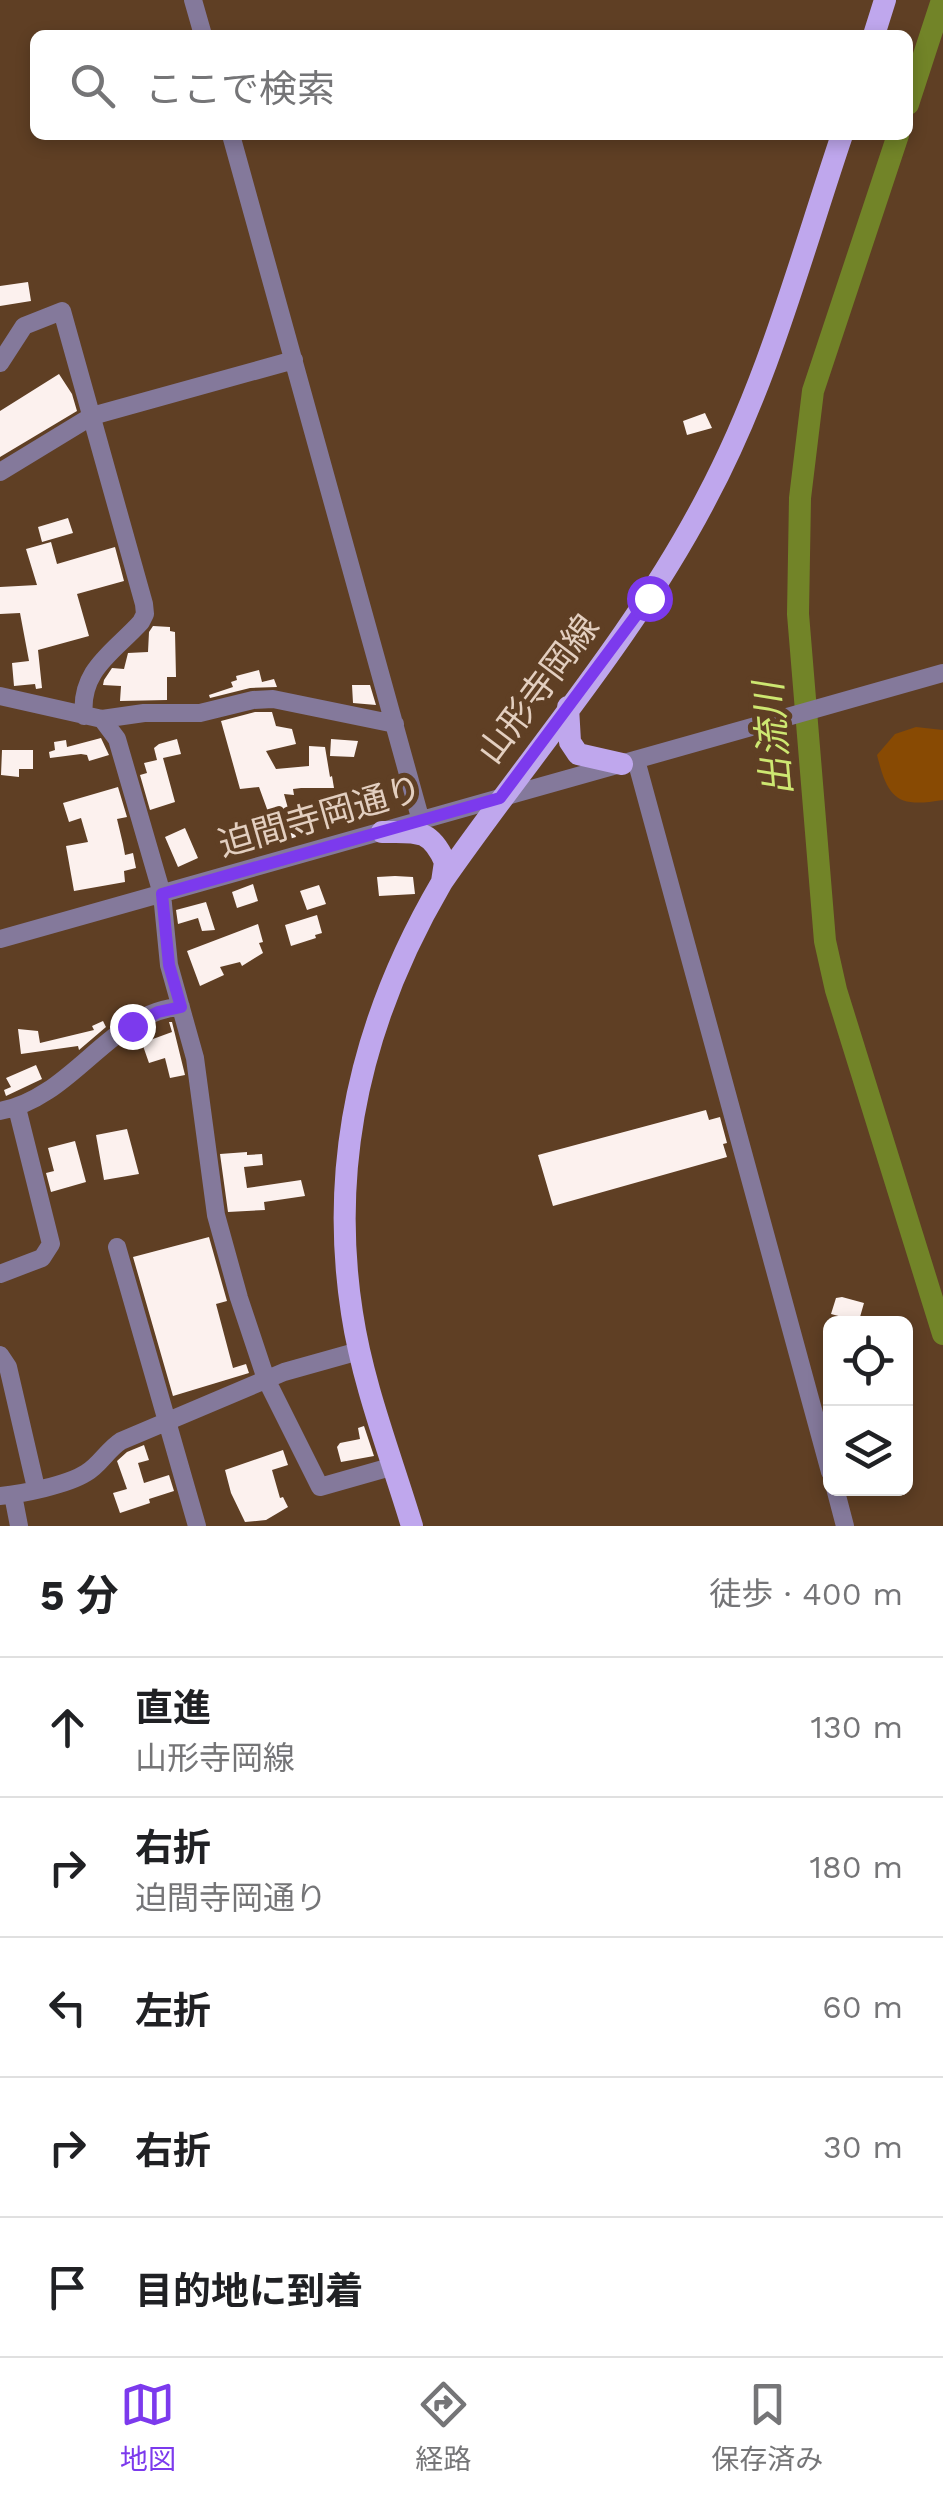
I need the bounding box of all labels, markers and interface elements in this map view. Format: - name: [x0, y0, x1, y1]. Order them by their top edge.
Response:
- search box: [30, 30, 913, 140]
- icon: search: [65, 58, 120, 113]
- text: ここで検索: [145, 67, 335, 111]
- route start: [627, 576, 673, 622]
- street label: 山形寺岡線: [469, 606, 607, 772]
- water label: 出流川: [746, 676, 800, 798]
- street label: 迫間寺岡通り: [213, 767, 427, 865]
- route end: [110, 1004, 156, 1050]
- map controls: [823, 1316, 913, 1496]
- button: locate: [823, 1316, 913, 1406]
- button: layers: [823, 1406, 913, 1496]
- text: 5 分: [40, 1571, 119, 1620]
- text: 徒歩 · 400 m: [709, 1575, 903, 1613]
- text: 直進: [135, 1686, 211, 1730]
- icon: ahead: [40, 1700, 95, 1755]
- text: 130 m: [811, 1708, 903, 1746]
- text: 山形寺岡線: [135, 1739, 295, 1777]
- text: 右折: [135, 1826, 211, 1870]
- icon: right: [40, 1840, 95, 1895]
- text: 180 m: [809, 1848, 903, 1886]
- text: 迫間寺岡通り: [135, 1879, 327, 1917]
- icon: left: [40, 1980, 95, 2035]
- text: 60 m: [822, 1988, 903, 2026]
- text: 左折: [135, 1989, 211, 2033]
- icon: right: [40, 2120, 95, 2175]
- text: 30 m: [823, 2128, 903, 2166]
- text: 右折: [135, 2129, 211, 2173]
- icon: arrive: [40, 2260, 95, 2315]
- text: 目的地に到着: [135, 2269, 363, 2313]
- tab: 地図: [120, 2377, 176, 2477]
- tab: 経路: [415, 2377, 471, 2477]
- tab: 保存済み: [711, 2377, 823, 2477]

